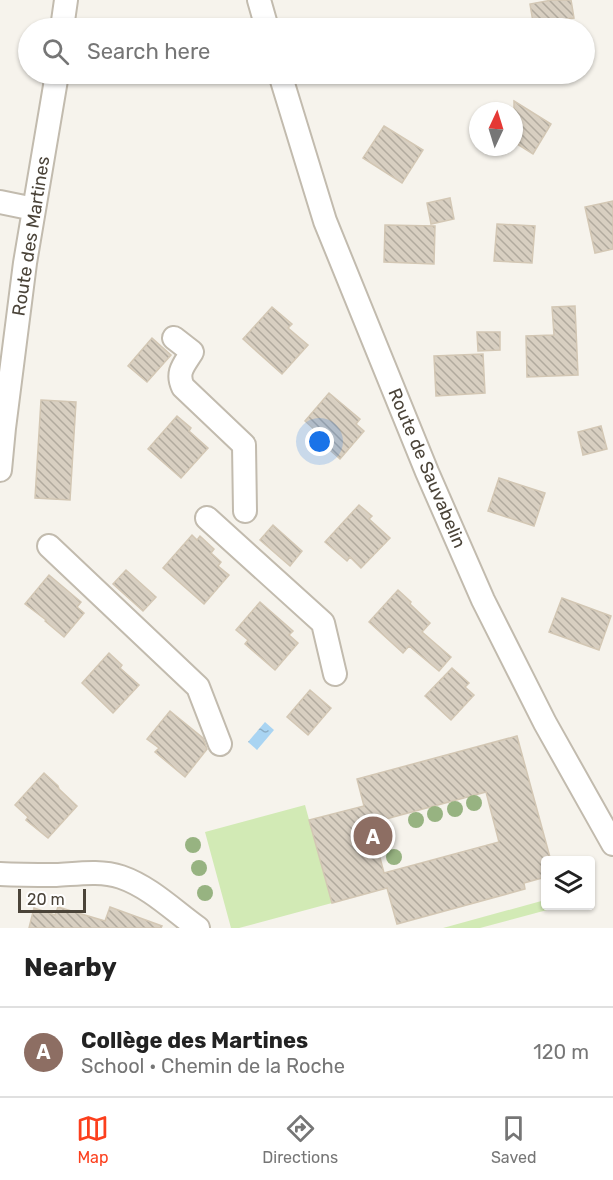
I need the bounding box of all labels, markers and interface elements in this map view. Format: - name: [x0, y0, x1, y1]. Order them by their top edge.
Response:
- search box: [18, 18, 595, 84]
- icon: search: [39, 35, 72, 68]
- text: Search here: [87, 38, 210, 65]
- north arrow: [469, 102, 523, 156]
- street label: Route des Martines: [8, 155, 54, 317]
- street label: Route de Sauvabelin: [383, 385, 471, 551]
- your location: [305, 427, 334, 456]
- pin: A: [354, 814, 392, 858]
- map controls: [541, 856, 595, 910]
- button: layers: [541, 856, 595, 910]
- scale bar: [18, 886, 86, 914]
- text: 20 m: [27, 890, 65, 909]
- text: Nearby: [24, 952, 117, 983]
- text: Collège des Martines: [81, 1027, 308, 1054]
- text: A: [36, 1040, 51, 1064]
- text: 120 m: [533, 1040, 589, 1064]
- text: School · Chemin de la Roche: [81, 1054, 345, 1078]
- tab: Map: [76, 1112, 109, 1167]
- tab: Directions: [262, 1112, 338, 1167]
- tab: Saved: [491, 1112, 537, 1167]

